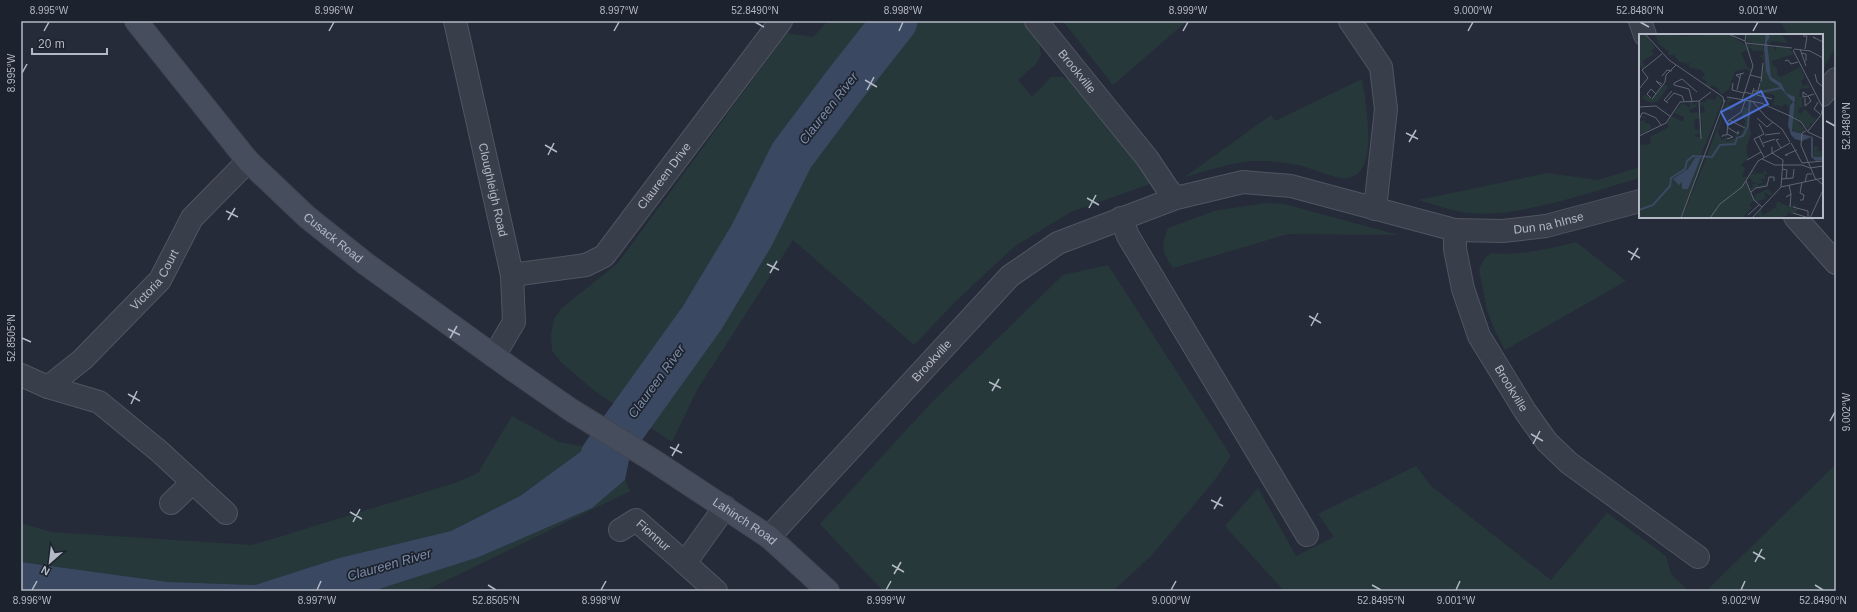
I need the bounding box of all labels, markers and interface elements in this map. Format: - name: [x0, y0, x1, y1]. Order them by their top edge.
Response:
- text: 8.995°W: [30, 5, 69, 16]
- text: 8.996°W: [315, 5, 354, 16]
- text: 8.997°W: [600, 5, 639, 16]
- text: 52.8490°N: [731, 5, 779, 16]
- text: 8.998°W: [884, 5, 923, 16]
- text: 8.999°W: [1169, 5, 1208, 16]
- text: 9.000°W: [1454, 5, 1493, 16]
- text: 52.8480°N: [1616, 5, 1664, 16]
- text: 9.001°W: [1739, 5, 1778, 16]
- scale bar: [32, 30, 107, 56]
- inset map: [1639, 34, 1823, 218]
- text: 20 m: [38, 37, 65, 51]
- street label: Brookville: [1055, 47, 1099, 96]
- text: 8.995°W: [6, 53, 17, 92]
- water label: Claureen River: [796, 69, 861, 147]
- text: 52.8480°N: [1841, 102, 1852, 150]
- street label: Claureen Drive: [635, 139, 694, 212]
- street label: Cloughleigh Road: [476, 142, 510, 238]
- street label: Dun na hInse: [1513, 209, 1586, 237]
- street label: Cusack Road: [301, 210, 366, 266]
- street label: Victoria Court: [127, 247, 182, 313]
- text: 52.8505°N: [6, 314, 17, 362]
- street label: Brookville: [909, 337, 955, 385]
- water label: Claureen River: [625, 341, 688, 421]
- street label: Brookville: [1492, 363, 1531, 415]
- text: 9.002°W: [1841, 392, 1852, 431]
- street label: Lahinch Road: [710, 495, 780, 548]
- street label: Fionnur: [633, 517, 673, 554]
- north arrow: [30, 542, 70, 582]
- water label: Claureen River: [345, 545, 434, 584]
- text: N: [39, 564, 52, 578]
- text: 8.996°W: [13, 595, 52, 606]
- text: 8.997°W: [298, 595, 337, 606]
- text: 52.8505°N: [472, 595, 520, 606]
- text: 8.998°W: [582, 595, 621, 606]
- text: 8.999°W: [867, 595, 906, 606]
- text: 9.000°W: [1152, 595, 1191, 606]
- text: 52.8495°N: [1357, 595, 1405, 606]
- text: 9.001°W: [1437, 595, 1476, 606]
- text: 9.002°W: [1722, 595, 1761, 606]
- text: 52.8490°N: [1799, 595, 1847, 606]

